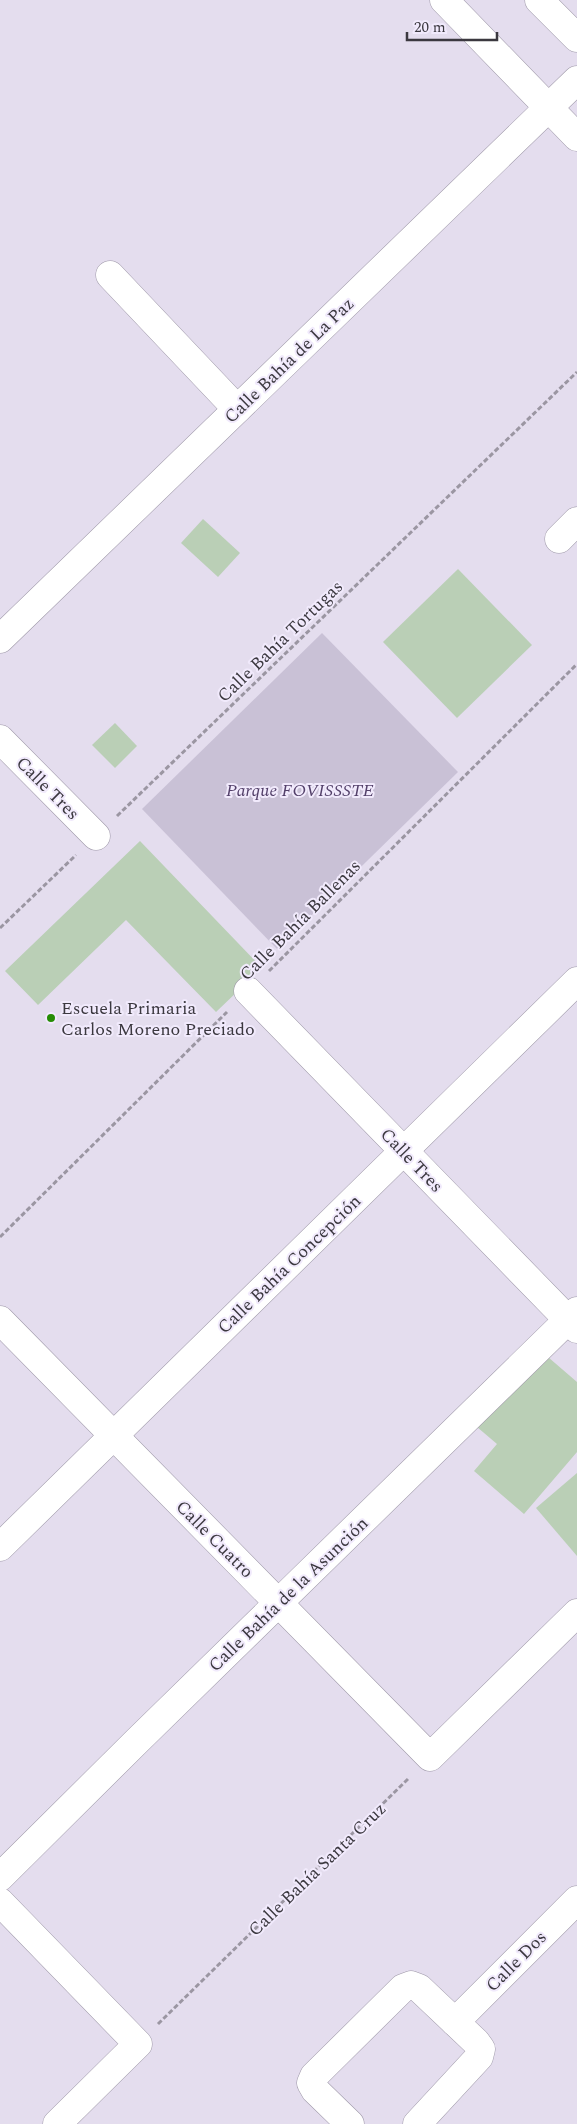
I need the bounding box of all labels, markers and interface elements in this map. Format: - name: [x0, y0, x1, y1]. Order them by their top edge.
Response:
- scale bar: [407, 10, 497, 42]
- text: 20 m: [414, 16, 446, 39]
- street label: Calle Bahía de La Paz: [218, 291, 361, 430]
- street label: Calle Bahía Tortugas: [211, 574, 350, 709]
- street label: Calle Tres: [10, 750, 86, 826]
- park label: Parque FOVISSSTE: [226, 777, 374, 804]
- street label: Calle Bahía Ballenas: [233, 853, 367, 987]
- place label: Escuela Primaria Carlos Moreno Preciado: [61, 995, 255, 1043]
- marker: Escuela Primaria Carlos Moreno Preciado: [45, 1012, 57, 1024]
- street label: Calle Tres: [374, 1122, 449, 1199]
- street label: Calle Bahía Concepción: [211, 1188, 367, 1340]
- street label: Calle Cuatro: [169, 1494, 260, 1585]
- street label: Calle Bahía de la Asunción: [202, 1511, 374, 1678]
- street label: Calle Bahía Santa Cruz: [242, 1796, 393, 1943]
- street label: Calle Dos: [480, 1925, 553, 1998]

